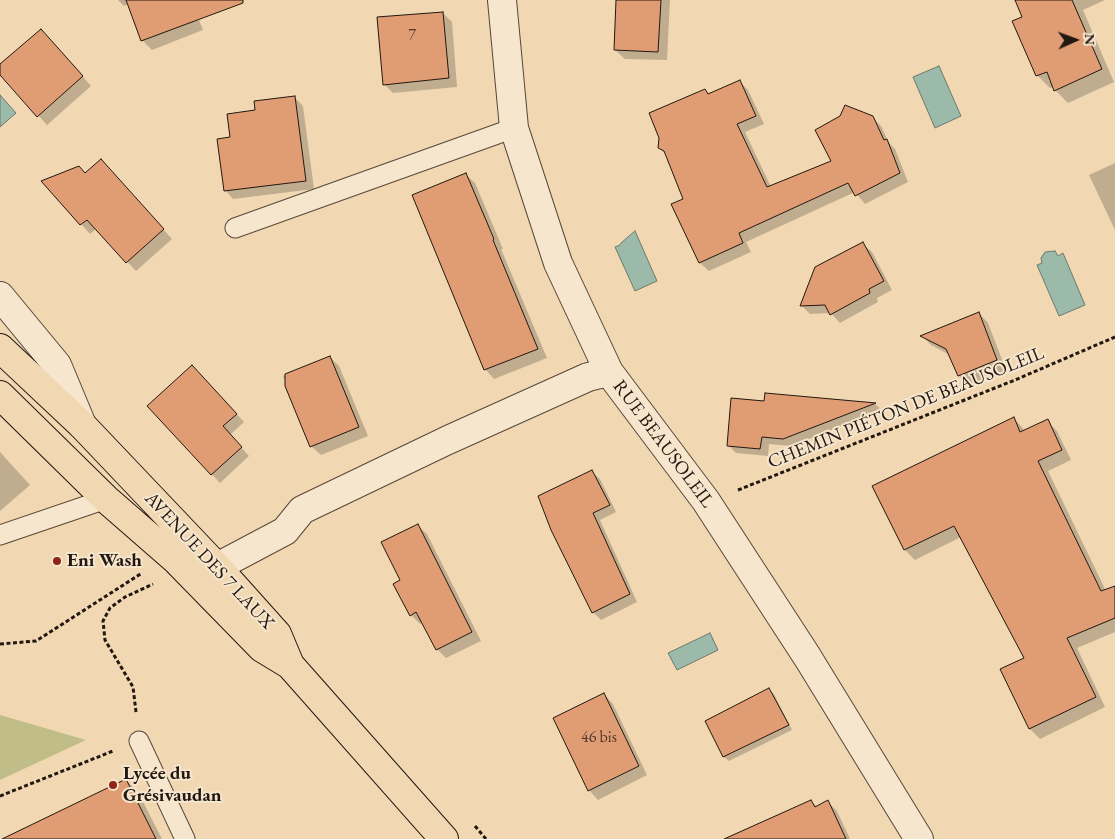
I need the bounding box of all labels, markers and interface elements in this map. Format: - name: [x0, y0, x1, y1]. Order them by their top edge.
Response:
- north arrow: [1050, 15, 1100, 65]
- house number: 7: [408, 26, 416, 46]
- text: N: [1081, 33, 1099, 45]
- street label: CHEMIN PIÉTON DE BEAUSOLEIL: [765, 342, 1047, 474]
- street label: RUE BEAUSOLEIL: [608, 376, 718, 512]
- street label: AVENUE DES 7 LAUX: [139, 487, 279, 635]
- place label: Eni Wash: [67, 550, 142, 572]
- marker: Eni Wash: [51, 555, 63, 567]
- house number: 46 bis: [581, 728, 617, 748]
- place label: Lycée du Grésivaudan: [123, 763, 222, 807]
- marker: Lycée du Grésivaudan: [107, 779, 119, 791]

